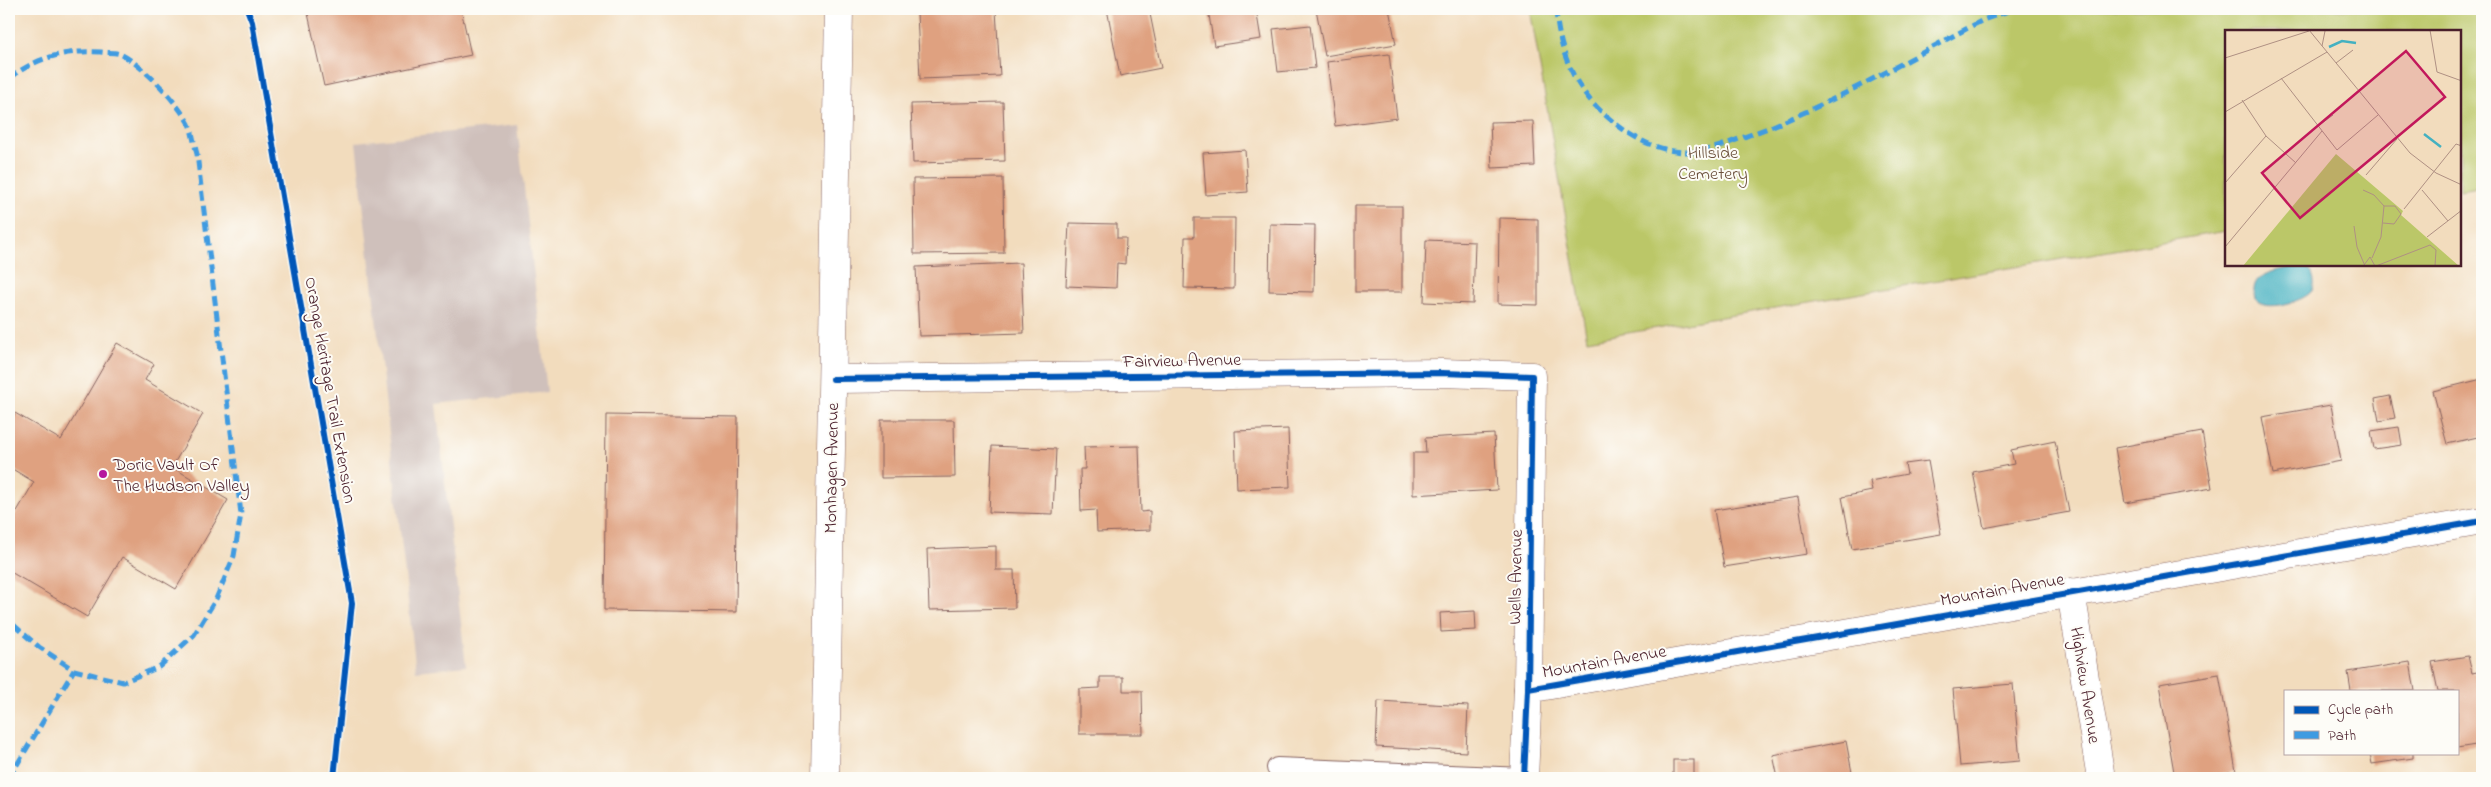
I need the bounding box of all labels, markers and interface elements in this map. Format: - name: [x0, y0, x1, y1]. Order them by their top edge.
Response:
- inset map: [2225, 30, 2461, 266]
- park label: Hillside Cemetery: [1678, 141, 1748, 188]
- street label: Orange Heritage Trail Extension: [295, 275, 362, 506]
- street label: Fairview Avenue: [1122, 348, 1242, 376]
- street label: Monhagen Avenue: [819, 401, 848, 534]
- place label: Doric Vault Of The Hudson Valley: [112, 453, 249, 500]
- marker: Doric Vault Of The Hudson Valley: [97, 468, 109, 480]
- street label: Wells Avenue: [1503, 528, 1531, 625]
- street label: Mountain Avenue: [1938, 567, 2067, 615]
- street label: Highview Avenue: [2061, 625, 2106, 747]
- street label: Mountain Avenue: [1540, 639, 1669, 687]
- legend: [2284, 690, 2458, 754]
- text: Cycle path: [2328, 699, 2393, 722]
- text: Path: [2328, 725, 2356, 747]

